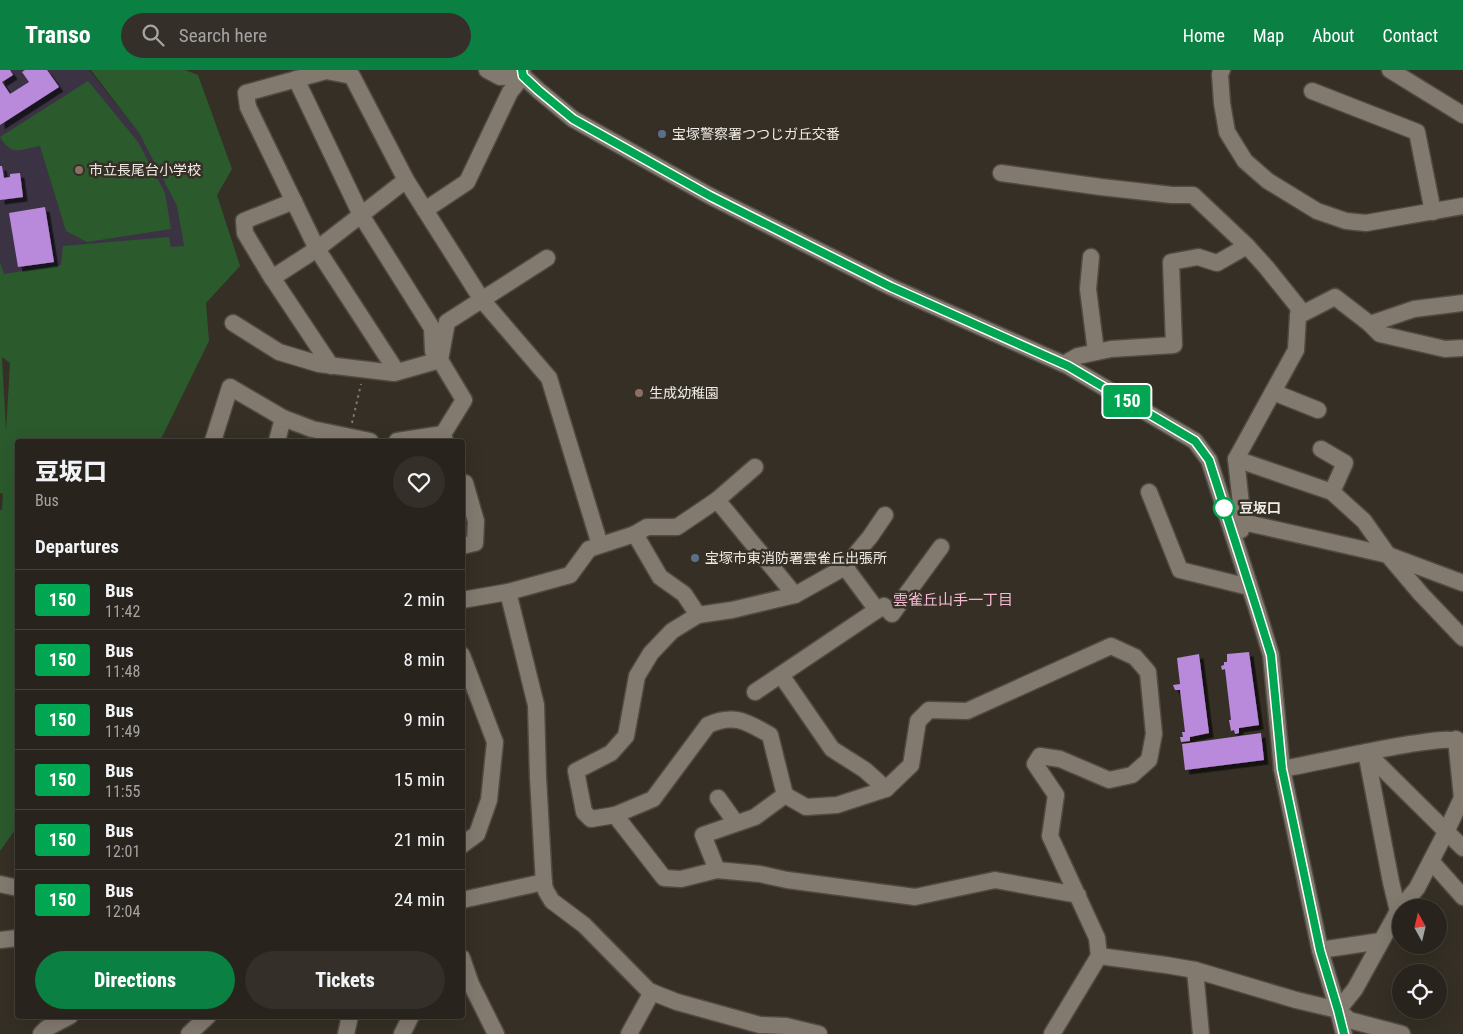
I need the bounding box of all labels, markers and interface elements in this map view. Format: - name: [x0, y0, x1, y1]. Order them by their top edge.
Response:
- search box: [121, 13, 471, 58]
- text: Transo: [25, 21, 91, 49]
- icon: search: [139, 21, 167, 49]
- text: Search here: [179, 24, 267, 47]
- text: Home: [1183, 25, 1225, 46]
- text: Map: [1253, 25, 1284, 46]
- text: About: [1312, 25, 1354, 46]
- text: Contact: [1382, 25, 1438, 46]
- place label: 宝塚警察署つつじガ丘交番: [672, 126, 840, 142]
- marker: 宝塚警察署つつじガ丘交番: [656, 128, 668, 140]
- place label: 市立長尾台小学校: [89, 162, 201, 178]
- marker: 市立長尾台小学校: [73, 164, 85, 176]
- place label: 生成幼稚園: [649, 385, 719, 401]
- line badge: 150: [1098, 385, 1156, 417]
- marker: 生成幼稚園: [633, 387, 645, 399]
- text: 150: [1113, 390, 1141, 411]
- button: heart: [393, 456, 445, 508]
- text: 豆坂口: [35, 458, 107, 486]
- text: Bus: [35, 491, 59, 510]
- marker: 豆坂口: [1213, 497, 1235, 519]
- place label: 豆坂口: [1239, 500, 1281, 516]
- text: Departures: [35, 535, 119, 558]
- place label: 宝塚市東消防署雲雀丘出張所: [705, 550, 887, 566]
- marker: 宝塚市東消防署雲雀丘出張所: [689, 552, 701, 564]
- text: Bus: [105, 579, 134, 602]
- text: 2 min: [403, 588, 445, 611]
- text: 150: [49, 589, 76, 610]
- district label: 雲雀丘山手一丁目: [893, 591, 1013, 609]
- text: 11:42: [105, 602, 140, 621]
- text: Bus: [105, 639, 134, 662]
- text: 8 min: [403, 648, 445, 671]
- text: 150: [49, 649, 76, 670]
- text: 11:48: [105, 662, 140, 681]
- text: Bus: [105, 699, 134, 722]
- text: 9 min: [403, 708, 445, 731]
- text: 150: [49, 709, 76, 730]
- text: 11:49: [105, 722, 140, 741]
- text: Bus: [105, 759, 134, 782]
- text: 15 min: [394, 768, 445, 791]
- text: 150: [49, 769, 76, 790]
- text: 11:55: [105, 782, 140, 801]
- text: Bus: [105, 819, 134, 842]
- text: 21 min: [394, 828, 445, 851]
- text: 150: [49, 829, 76, 850]
- text: 12:01: [105, 842, 140, 861]
- text: Bus: [105, 879, 134, 902]
- text: 24 min: [394, 888, 445, 911]
- text: 150: [49, 889, 76, 910]
- north arrow: [1392, 899, 1448, 954]
- map controls: [1392, 899, 1447, 1019]
- text: 12:04: [105, 902, 140, 921]
- button: Directions: [35, 951, 235, 1009]
- button: Tickets: [245, 951, 445, 1009]
- button: locate: [1392, 964, 1447, 1019]

